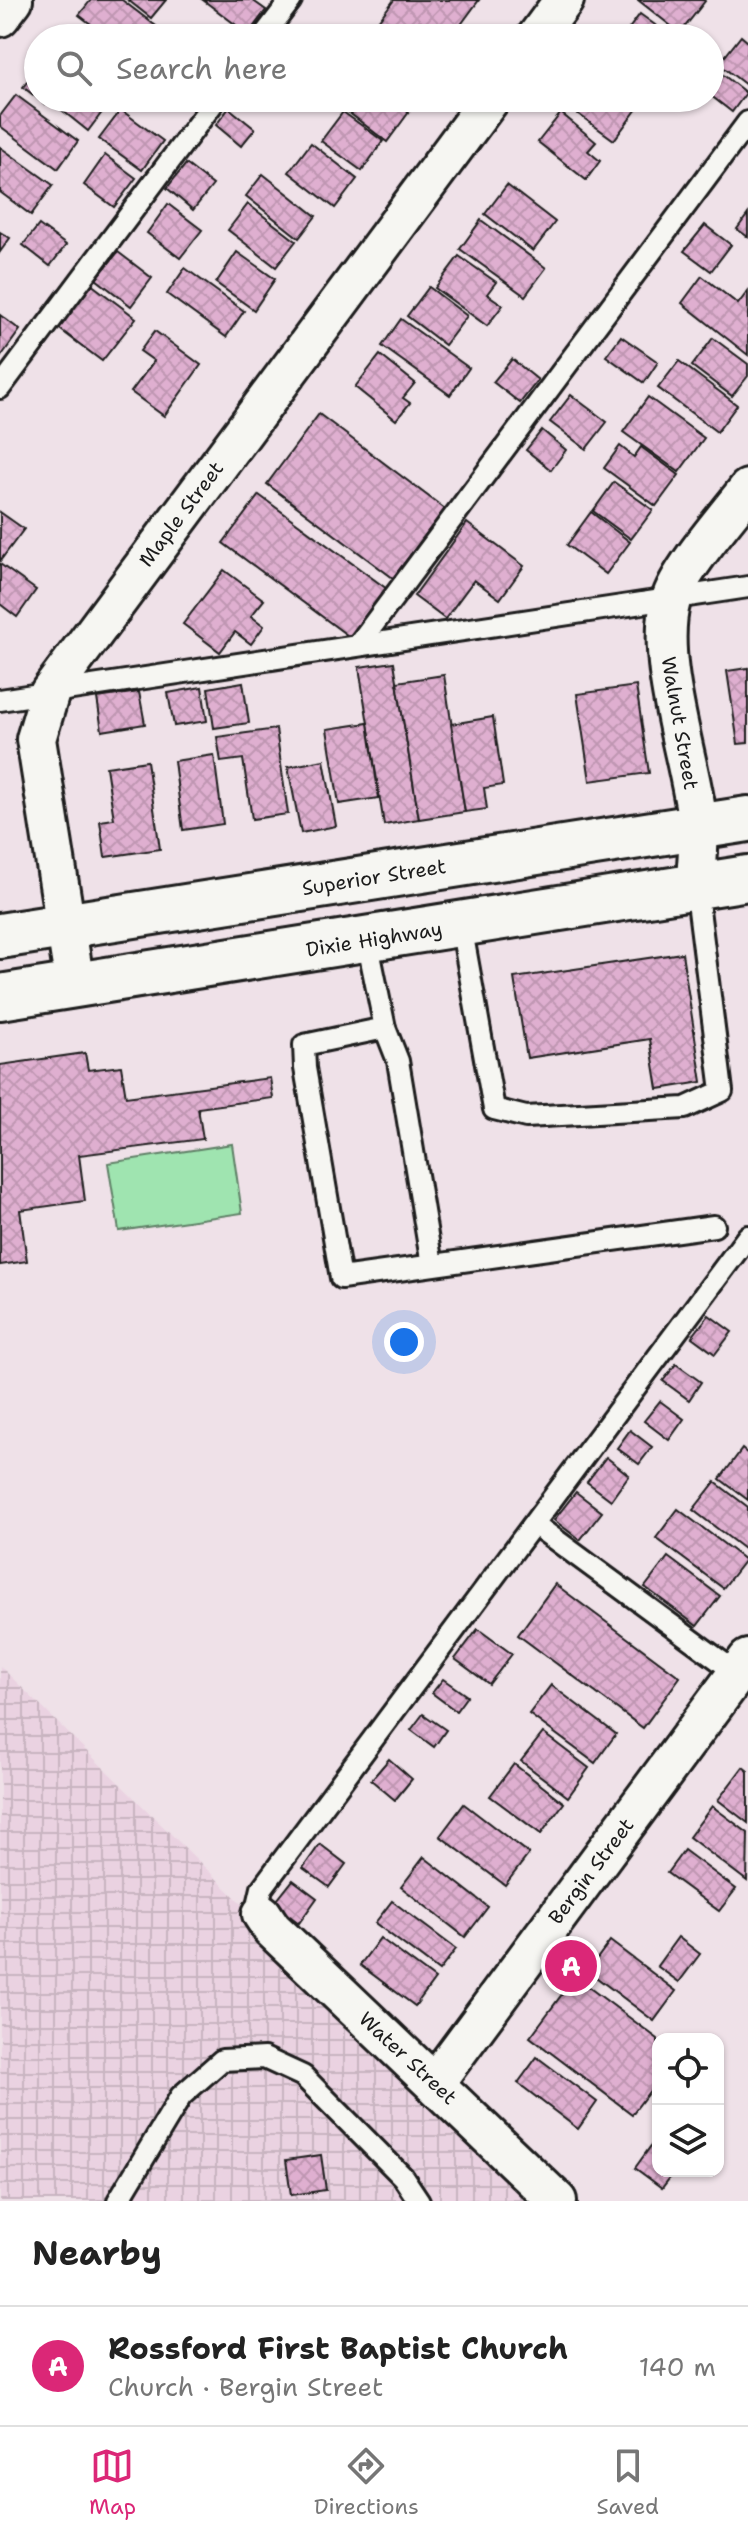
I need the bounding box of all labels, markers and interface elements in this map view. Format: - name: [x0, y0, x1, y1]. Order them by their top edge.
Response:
- search box: [24, 24, 724, 112]
- icon: search: [52, 46, 96, 90]
- text: Search here: [116, 48, 287, 89]
- street label: Maple Street: [133, 456, 229, 572]
- street label: Walnut Street: [656, 654, 704, 792]
- street label: Superior Street: [300, 853, 448, 901]
- street label: Dixie Highway: [304, 915, 444, 963]
- your location: [384, 1322, 424, 1362]
- street label: Bergin Street: [543, 1813, 639, 1929]
- pin: A: [545, 1936, 597, 1996]
- street label: Water Street: [354, 2006, 462, 2110]
- map controls: [652, 2033, 724, 2177]
- button: locate: [652, 2033, 724, 2105]
- button: layers: [652, 2105, 724, 2177]
- text: Nearby: [32, 2230, 162, 2276]
- text: Rossford First Baptist Church: [108, 2328, 568, 2369]
- text: A: [48, 2349, 68, 2384]
- text: 140 m: [639, 2349, 716, 2384]
- text: Church · Bergin Street: [108, 2369, 383, 2404]
- tab: Map: [89, 2444, 136, 2521]
- tab: Directions: [314, 2444, 419, 2521]
- tab: Saved: [597, 2444, 659, 2521]

